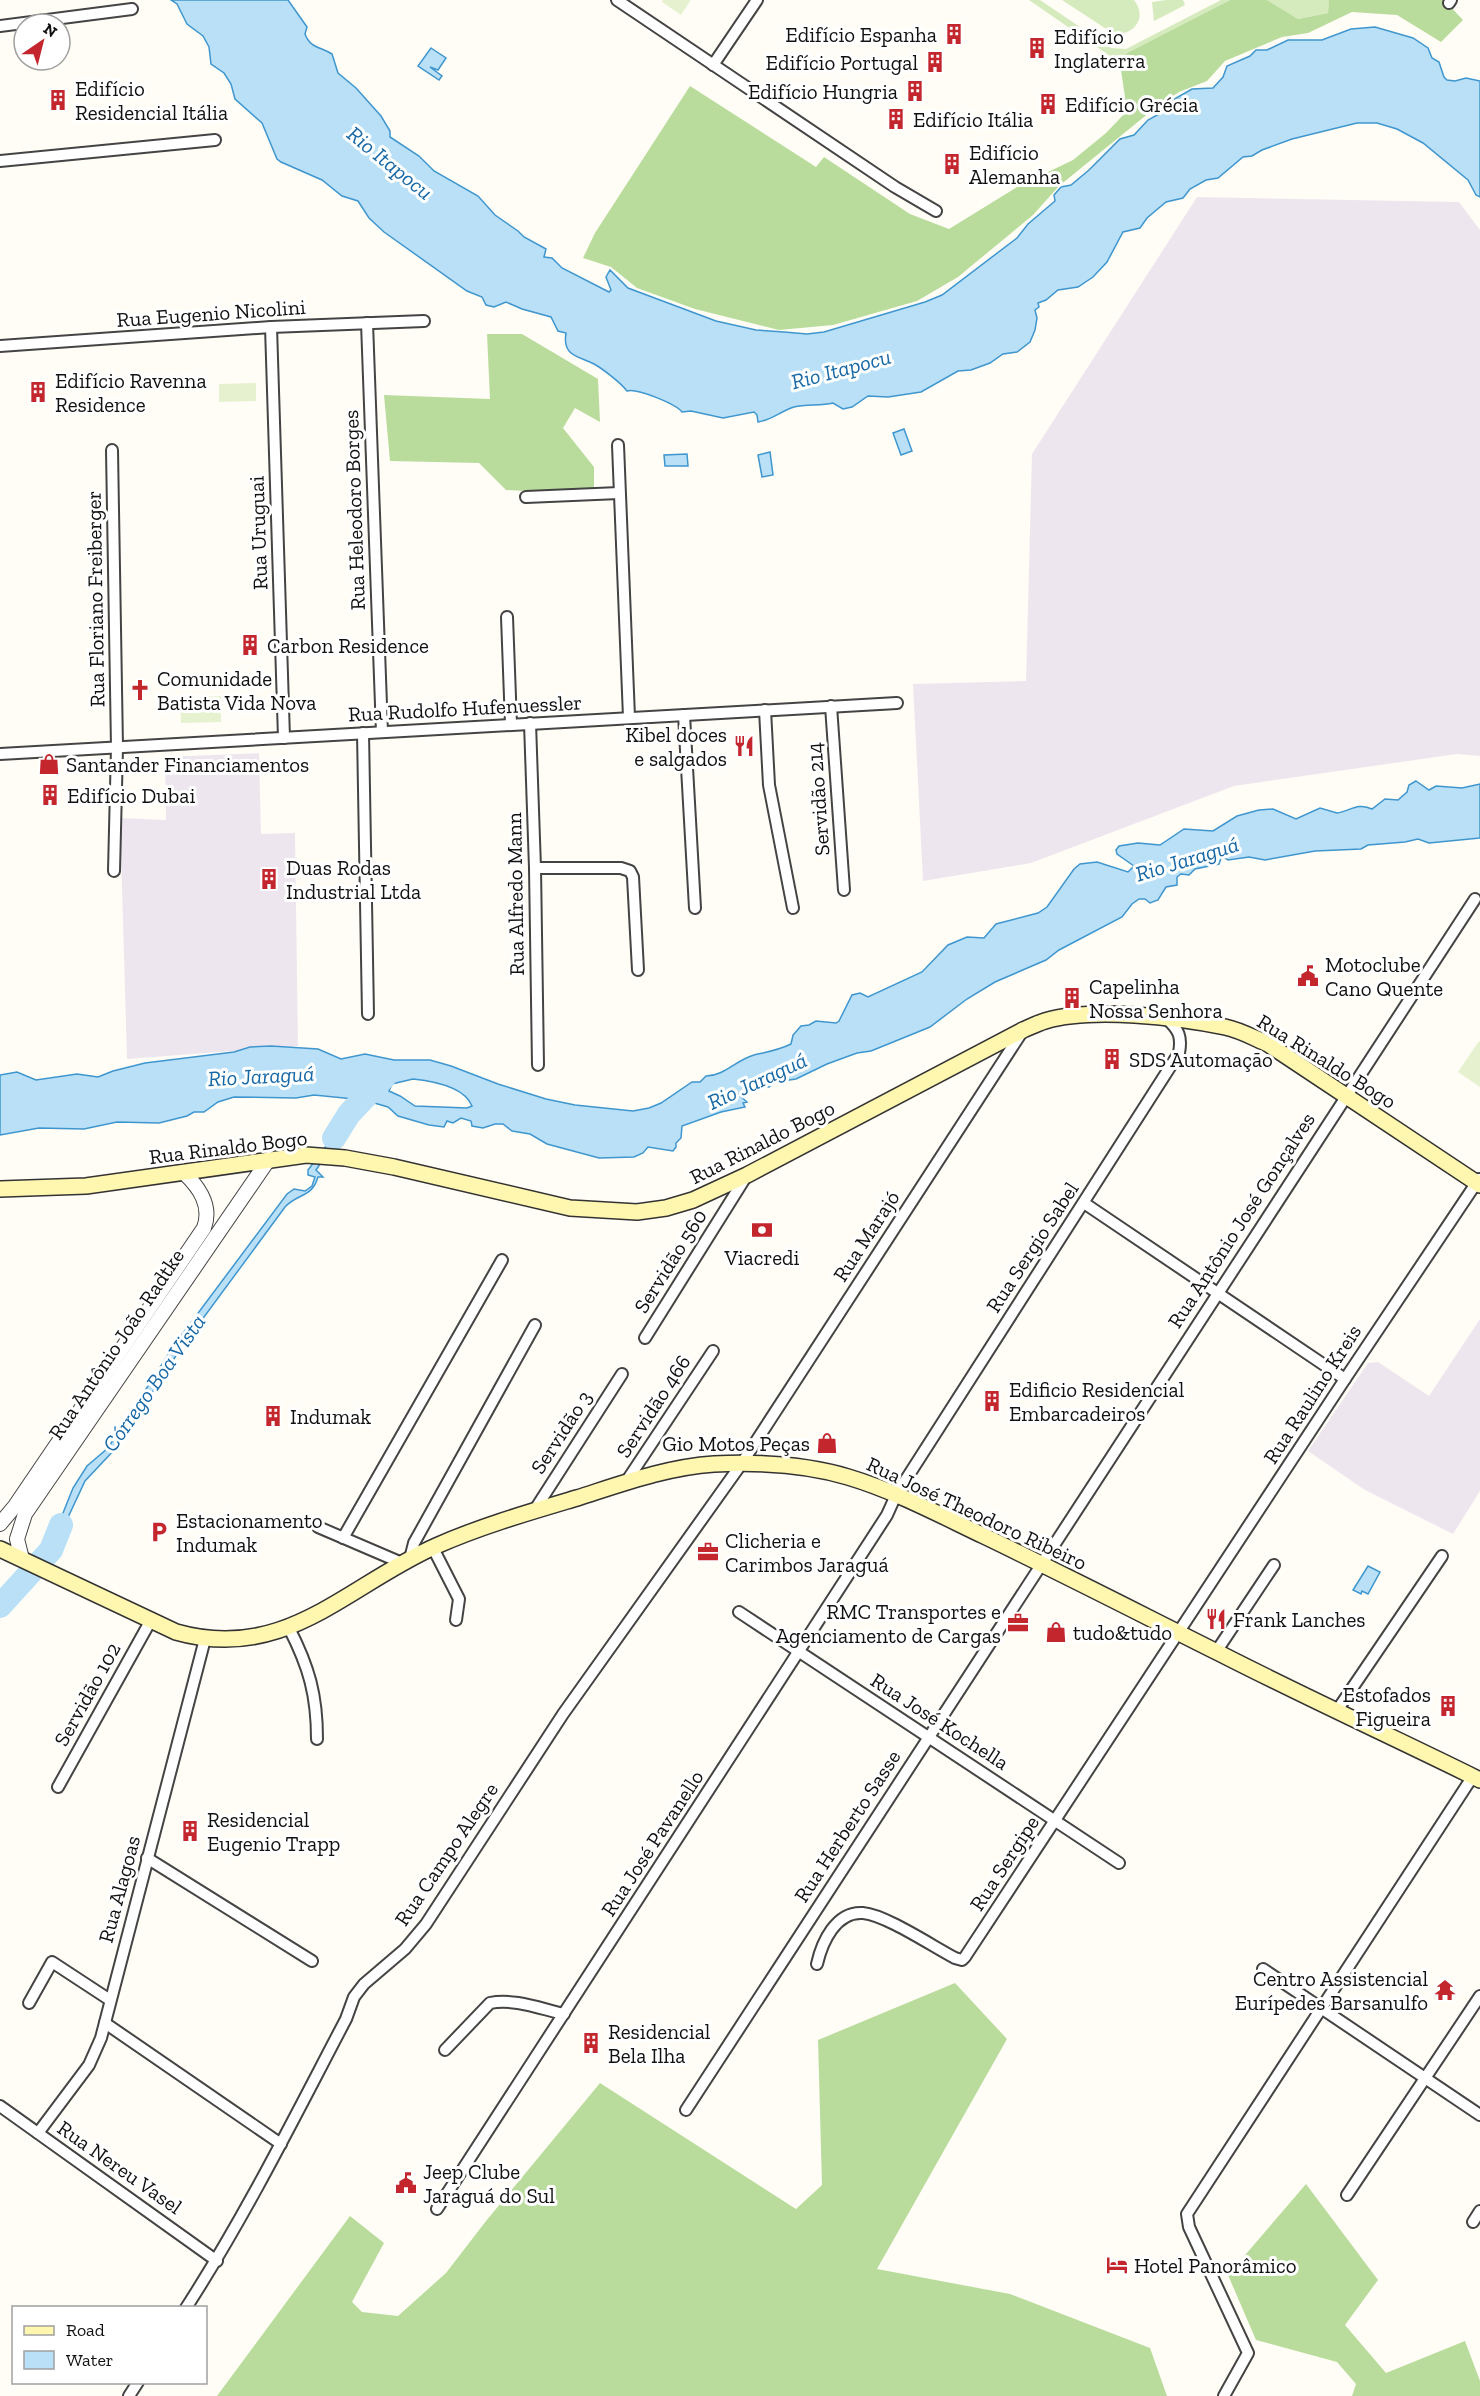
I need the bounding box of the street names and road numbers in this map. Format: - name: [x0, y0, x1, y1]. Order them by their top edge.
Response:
- street label: Rua Eugenio Nicolini: [116, 294, 307, 332]
- street label: Rua Heleodoro Borges: [338, 409, 370, 611]
- street label: Rua Uruguai: [244, 475, 272, 590]
- street label: Rua Floriano Freiberger: [81, 491, 109, 707]
- street label: Rua Rudolfo Hufenuessler: [347, 689, 583, 727]
- street label: Servidão 214: [802, 741, 834, 857]
- street label: Rua Alfredo Mann: [501, 812, 529, 976]
- street label: Rua Rinaldo Bogo: [1253, 1008, 1401, 1114]
- street label: Rua Rinaldo Bogo: [685, 1095, 839, 1189]
- street label: Rua Antônio José Gonçalves: [1162, 1108, 1320, 1332]
- street label: Rua Rinaldo Bogo: [148, 1125, 308, 1169]
- street label: Rua Sergio Sabel: [981, 1177, 1084, 1317]
- street label: Rua Marajó: [827, 1186, 905, 1287]
- street label: Servidão 560: [628, 1204, 712, 1318]
- street label: Rua Antônio João Radtke: [43, 1244, 189, 1444]
- street label: Rua Raulino Kreis: [1258, 1320, 1366, 1468]
- street label: Servidão 466: [611, 1350, 695, 1462]
- street label: Servidão 3: [525, 1386, 597, 1478]
- street label: Rua José Theodoro Ribeiro: [863, 1451, 1091, 1575]
- street label: Servidão 102: [48, 1638, 126, 1750]
- street label: Rua José Kochella: [866, 1667, 1014, 1775]
- street label: Rua Herberto Sasse: [788, 1745, 906, 1907]
- street label: Rua José Pavanello: [595, 1765, 709, 1921]
- street label: Rua Campo Alegre: [389, 1778, 503, 1930]
- street label: Rua Sergipe: [964, 1811, 1044, 1915]
- street label: Rua Alagoas: [93, 1833, 145, 1945]
- street label: Rua Nereu Vasel: [53, 2115, 187, 2219]

